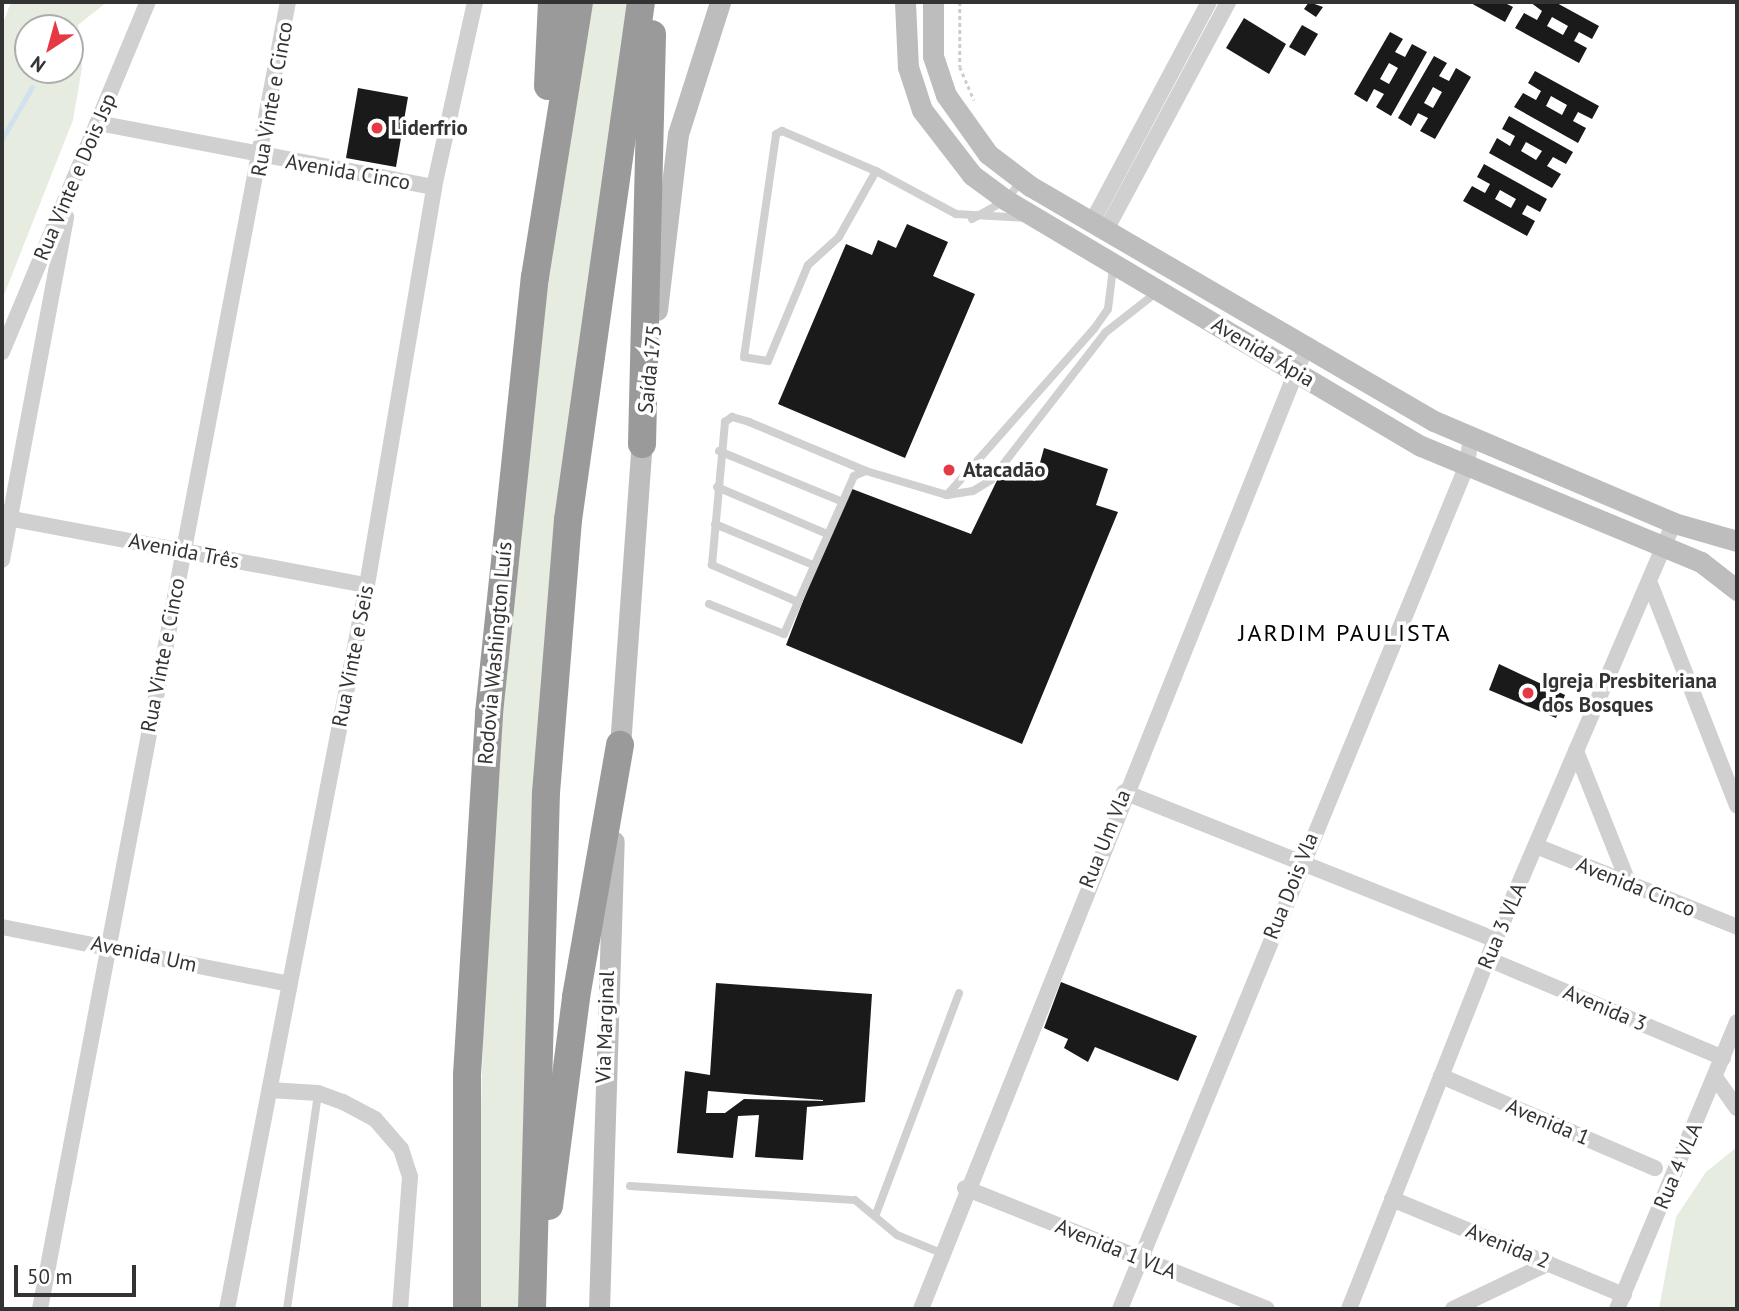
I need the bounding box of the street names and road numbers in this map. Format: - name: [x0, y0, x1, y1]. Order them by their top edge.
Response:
- street label: Rua Vinte e Cinco: [246, 19, 298, 179]
- street label: Rua Vinte e Dois Jsp: [28, 89, 122, 265]
- street label: Avenida Cinco: [284, 149, 412, 195]
- street label: Avenida Ápia: [1207, 311, 1319, 393]
- street label: Saída 175: [633, 324, 667, 414]
- street label: Avenida Três: [126, 528, 242, 574]
- street label: Rodovia Washington Luís: [473, 540, 517, 766]
- street label: Rua Vinte e Cinco: [136, 575, 190, 735]
- street label: Rua Vinte e Seis: [327, 583, 379, 729]
- street label: Rua Um Vla: [1074, 786, 1136, 892]
- street label: Rua Dois Vla: [1258, 829, 1324, 943]
- street label: Avenida Cinco: [1573, 852, 1699, 922]
- street label: Rua 3 VLA: [1472, 879, 1532, 973]
- street label: Avenida Um: [89, 931, 199, 977]
- street label: Via Marginal: [590, 970, 620, 1084]
- street label: Avenida 3: [1560, 979, 1650, 1037]
- street label: Avenida 1: [1503, 1093, 1593, 1151]
- street label: Rua 4 VLA: [1648, 1119, 1708, 1213]
- street label: Avenida 1 VLA: [1052, 1213, 1180, 1285]
- street label: Avenida 2: [1462, 1218, 1554, 1274]

